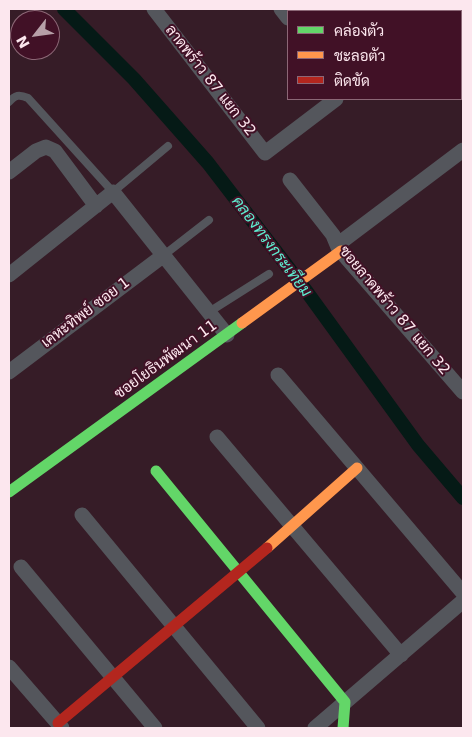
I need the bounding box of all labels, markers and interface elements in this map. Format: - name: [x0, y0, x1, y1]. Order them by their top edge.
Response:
- north arrow: [10, 10, 60, 60]
- legend: [287, 10, 462, 100]
- street label: ลาดพร้าว 87 แยก 32: [161, 22, 259, 140]
- text: คล่องตัว: [334, 22, 384, 40]
- text: N: [13, 33, 33, 51]
- text: ชะลอตัว: [334, 47, 385, 65]
- text: ติดขัด: [334, 72, 370, 90]
- water label: คลองทรงกระเทียม: [227, 193, 315, 301]
- street label: ซอยลาดพร้าว 87 แยก 32: [335, 243, 453, 379]
- street label: เคหะทิพย์ ซอย 1: [38, 274, 134, 352]
- street label: ซอยโยธินพัฒนา 11: [111, 317, 221, 403]

